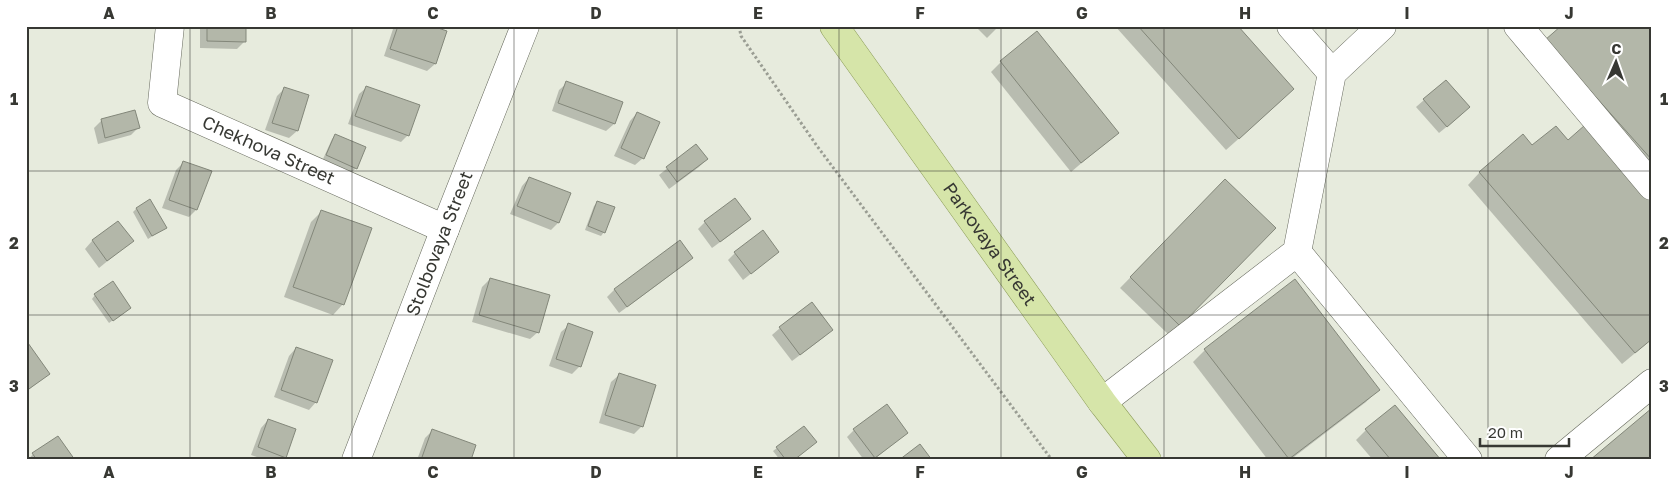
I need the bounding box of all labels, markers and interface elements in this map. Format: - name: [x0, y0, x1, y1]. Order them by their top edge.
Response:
- text: A: [103, 3, 115, 23]
- text: B: [265, 3, 277, 23]
- text: C: [427, 3, 439, 23]
- text: D: [590, 3, 602, 23]
- text: E: [753, 3, 763, 23]
- text: F: [915, 3, 925, 23]
- text: G: [1076, 3, 1088, 23]
- text: H: [1239, 3, 1251, 23]
- text: I: [1404, 3, 1410, 23]
- text: J: [1564, 3, 1574, 23]
- north arrow: [1590, 38, 1640, 88]
- text: С: [1611, 40, 1622, 57]
- text: 1: [10, 89, 18, 109]
- text: 1: [1660, 89, 1668, 109]
- street label: Chekhova Street: [199, 110, 339, 189]
- street label: Stolbovaya Street: [401, 168, 477, 319]
- street label: Parkovaya Street: [939, 178, 1042, 309]
- text: 2: [9, 233, 19, 253]
- text: 2: [1659, 233, 1669, 253]
- text: 3: [9, 376, 19, 396]
- text: 3: [1659, 376, 1669, 396]
- scale bar: [1480, 416, 1569, 448]
- text: 20 m: [1488, 423, 1523, 441]
- text: A: [103, 462, 115, 482]
- text: B: [265, 462, 277, 482]
- text: C: [427, 462, 439, 482]
- text: D: [590, 462, 602, 482]
- text: E: [753, 462, 763, 482]
- text: F: [915, 462, 925, 482]
- text: G: [1076, 462, 1088, 482]
- text: H: [1239, 462, 1251, 482]
- text: I: [1404, 462, 1410, 482]
- text: J: [1564, 462, 1574, 482]

